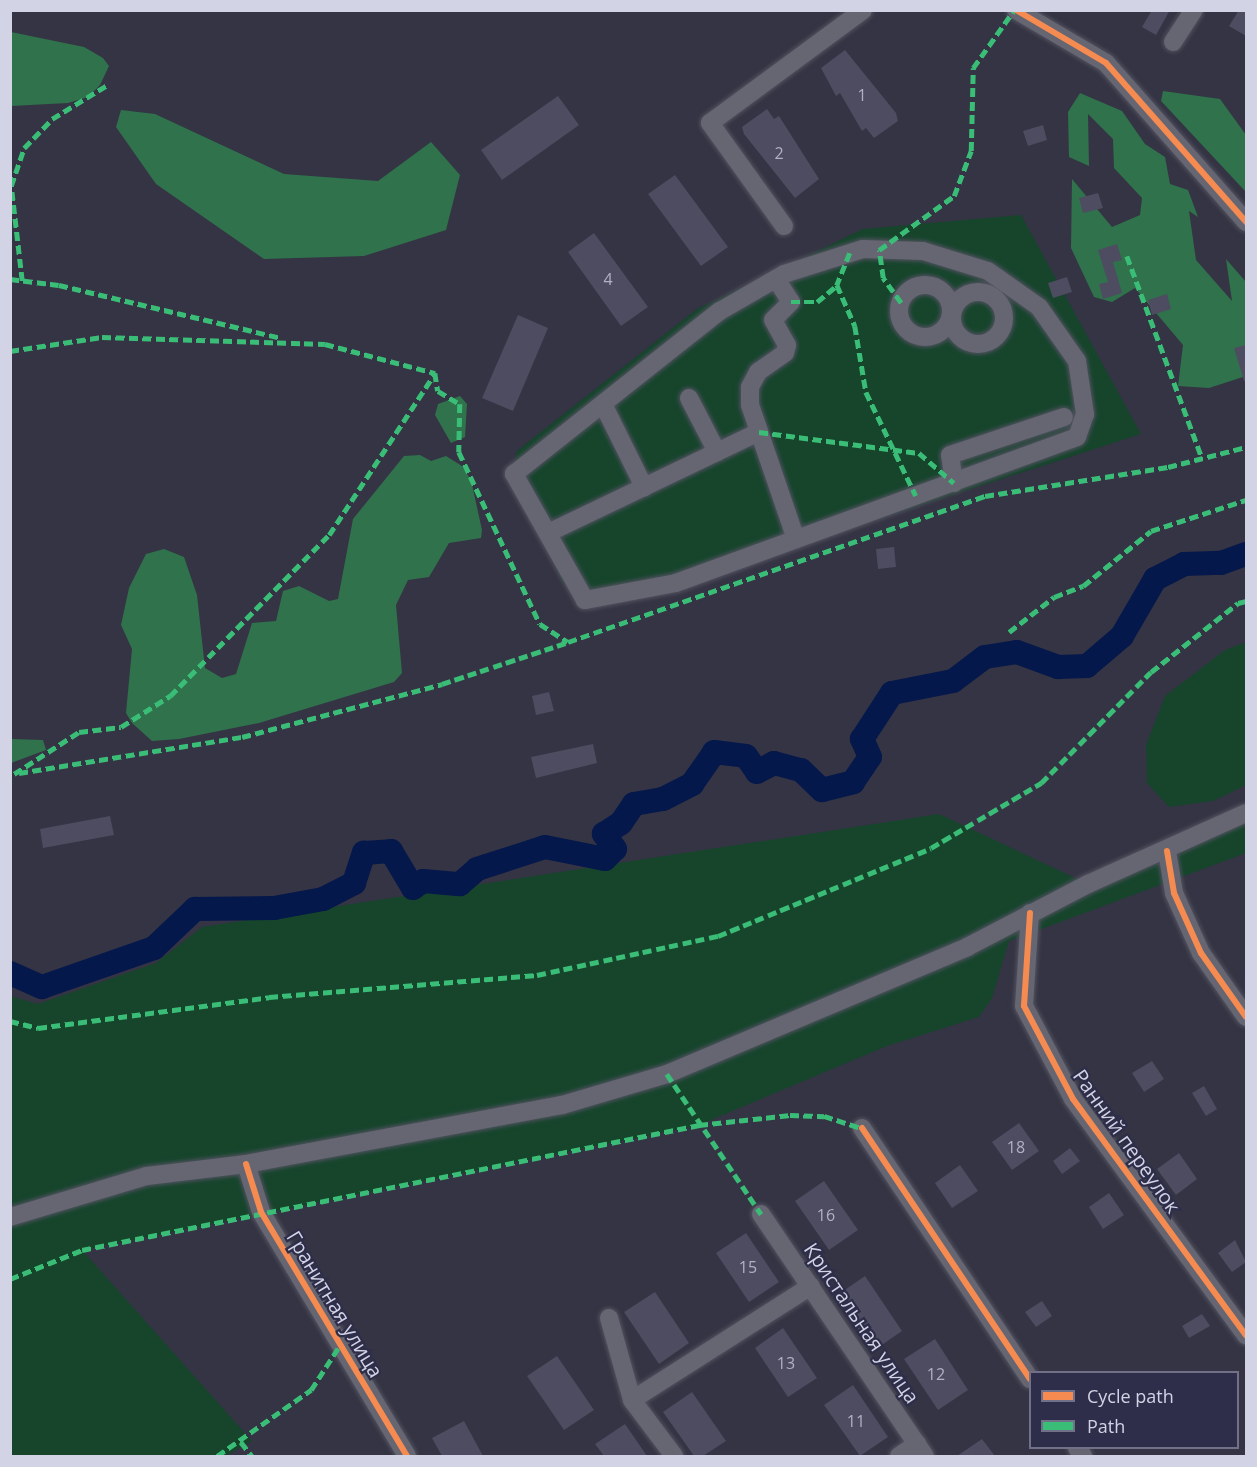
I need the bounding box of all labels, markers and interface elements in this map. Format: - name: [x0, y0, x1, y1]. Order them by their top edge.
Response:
- house number: 1: [857, 85, 867, 105]
- house number: 2: [774, 143, 784, 163]
- house number: 4: [603, 269, 613, 289]
- street label: Ранний переулок: [1068, 1064, 1186, 1218]
- house number: 18: [1007, 1137, 1025, 1157]
- house number: 16: [817, 1205, 835, 1225]
- street label: Гранитная улица: [282, 1227, 388, 1381]
- street label: Кристальная улица: [799, 1238, 925, 1408]
- house number: 15: [739, 1257, 757, 1277]
- house number: 13: [777, 1353, 795, 1373]
- house number: 12: [927, 1364, 945, 1384]
- legend: [1029, 1371, 1239, 1449]
- text: Cycle path: [1087, 1384, 1174, 1408]
- house number: 11: [847, 1411, 865, 1431]
- text: Path: [1087, 1414, 1125, 1438]

